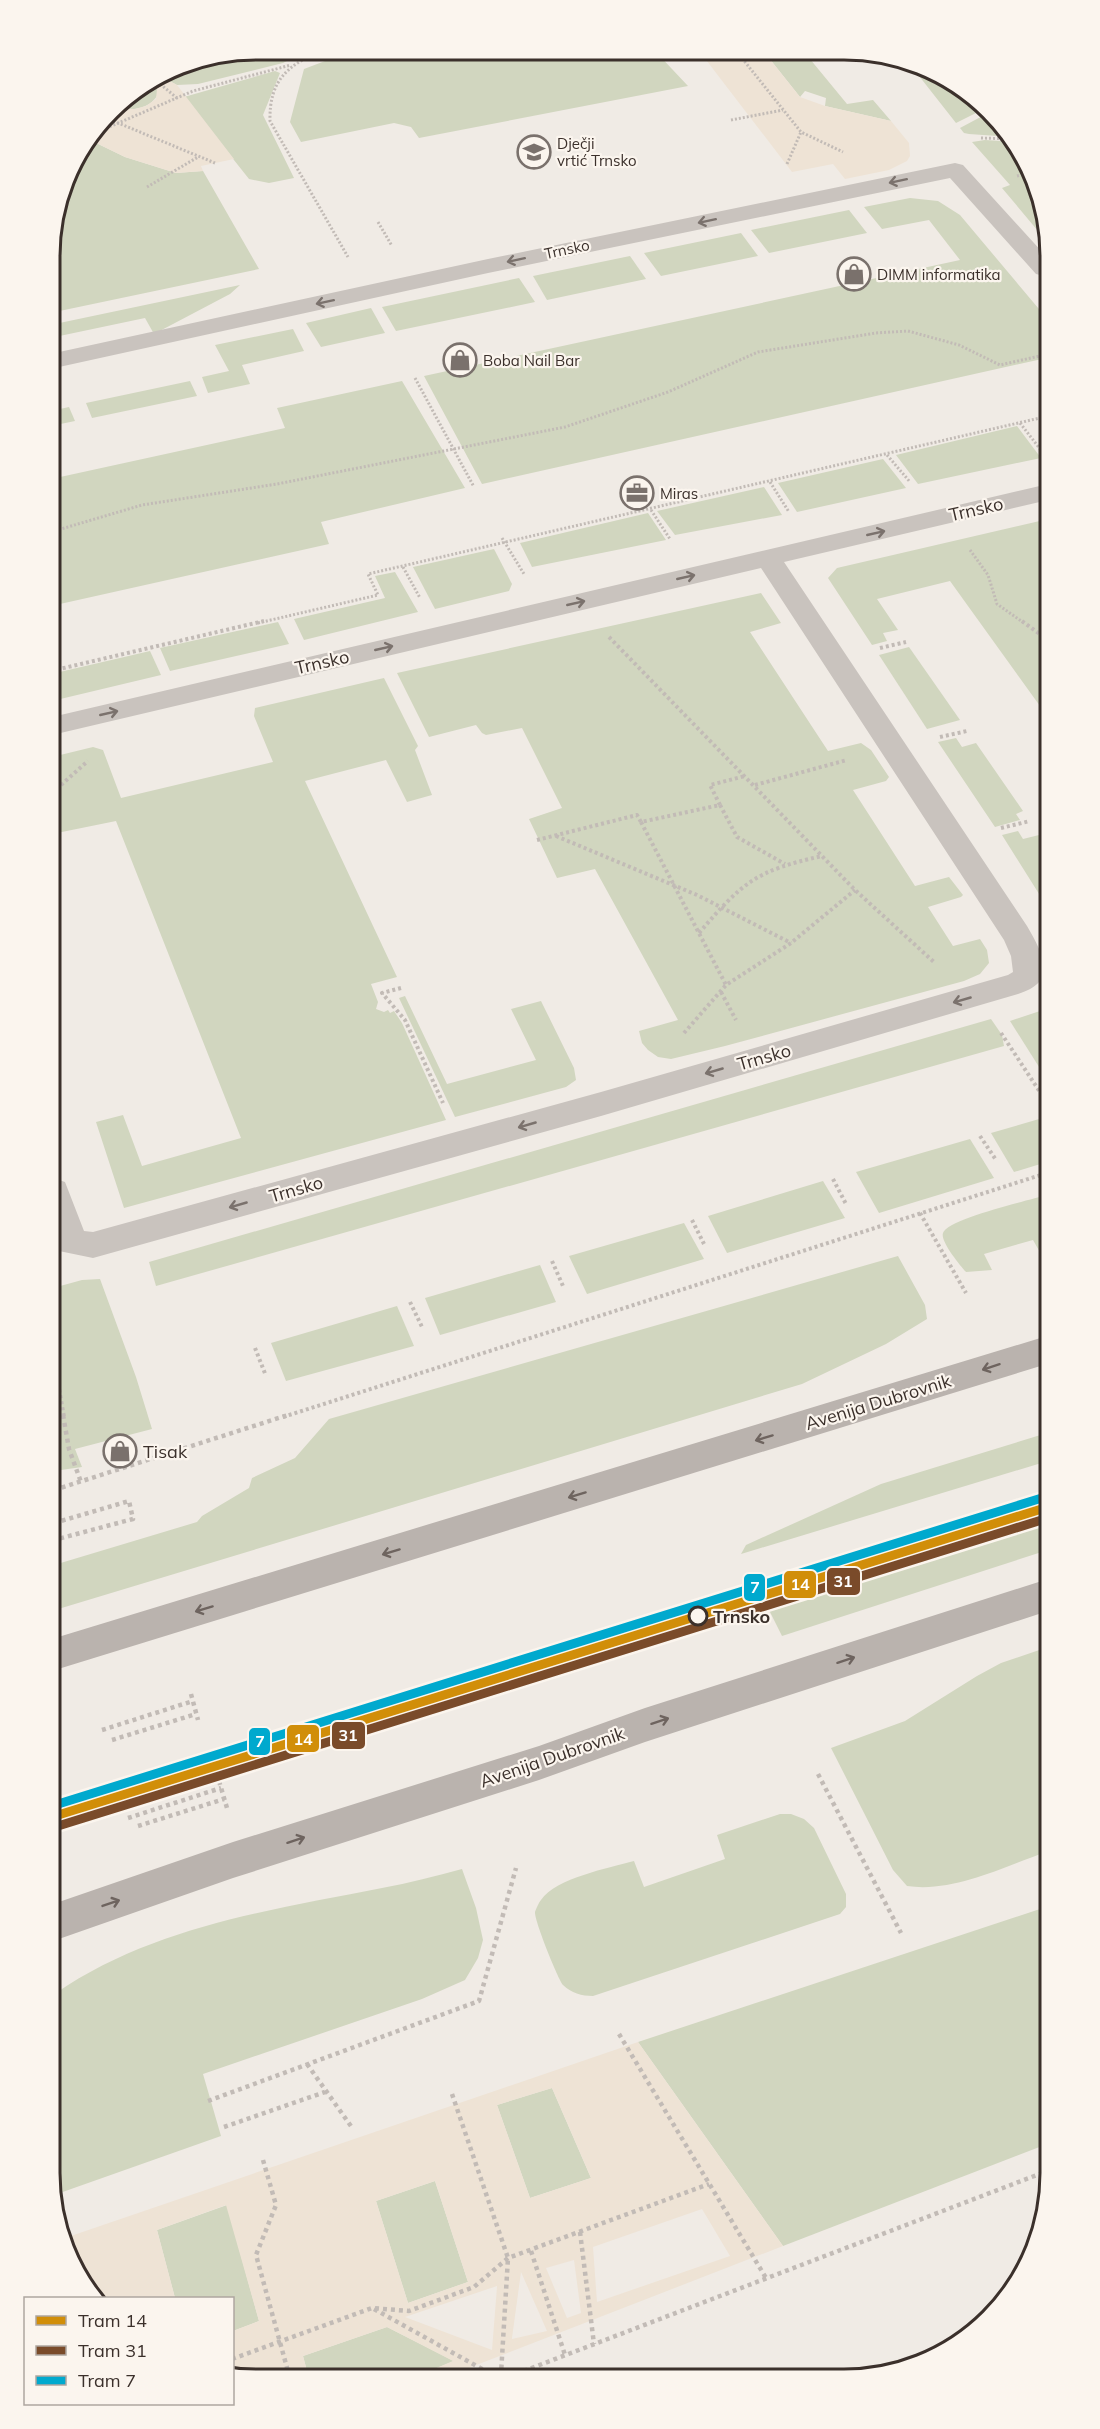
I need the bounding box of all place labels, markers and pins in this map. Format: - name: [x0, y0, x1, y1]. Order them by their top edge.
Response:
- school or university icon: Dječji vrtić Trnsko: [516, 134, 552, 170]
- place label: Dječji vrtić Trnsko: [557, 134, 637, 170]
- shop icon: DIMM informatika: [836, 256, 872, 292]
- place label: DIMM informatika: [877, 265, 1001, 284]
- shop icon: Boba Nail Bar: [442, 342, 478, 378]
- place label: Boba Nail Bar: [483, 351, 580, 370]
- office icon: Miras: [619, 475, 655, 511]
- place label: Miras: [660, 484, 698, 503]
- shop icon: Tisak: [102, 1433, 138, 1469]
- place label: Tisak: [143, 1440, 188, 1463]
- place label: Trnsko: [713, 1605, 770, 1628]
- marker: Trnsko: [688, 1606, 708, 1626]

